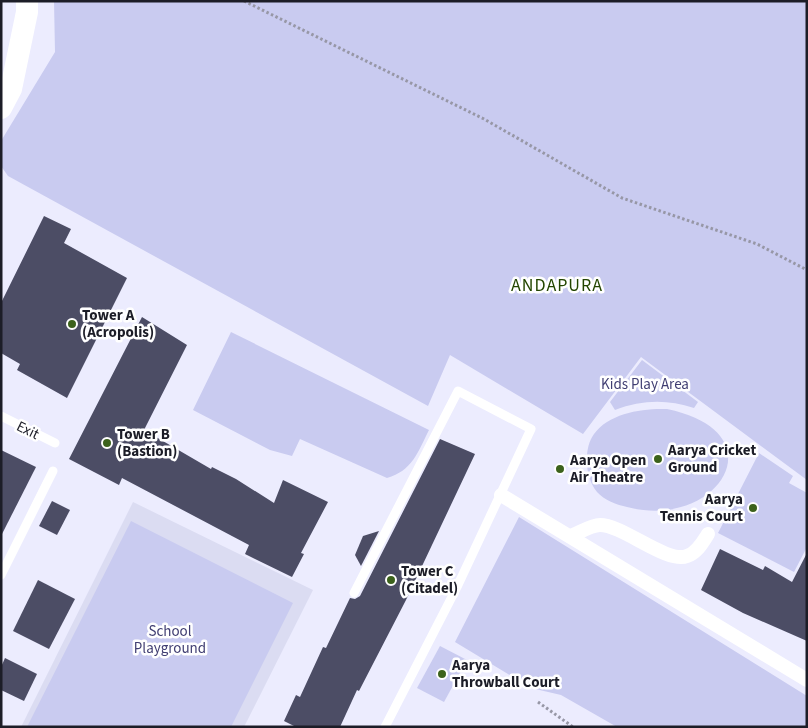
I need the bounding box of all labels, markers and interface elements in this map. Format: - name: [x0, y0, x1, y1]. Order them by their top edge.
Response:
- district label: ANDAPURA: [511, 273, 603, 298]
- place label: Tower A (Acropolis): [82, 305, 154, 343]
- marker: Tower A (Acropolis): [66, 318, 78, 330]
- park label: Kids Play Area: [601, 374, 689, 395]
- street label: Exit: [13, 416, 43, 445]
- place label: Tower B (Bastion): [117, 424, 177, 462]
- marker: Tower B (Bastion): [101, 437, 113, 449]
- place label: Aarya Cricket Ground: [667, 440, 756, 478]
- place label: Aarya Open Air Theatre: [569, 450, 646, 488]
- marker: Aarya Cricket Ground: [652, 453, 664, 465]
- marker: Aarya Open Air Theatre: [554, 463, 566, 475]
- place label: Aarya Tennis Court: [660, 489, 743, 527]
- marker: Aarya Tennis Court: [747, 502, 759, 514]
- place label: Tower C (Citadel): [401, 561, 458, 599]
- marker: Tower C (Citadel): [385, 574, 397, 586]
- park label: School Playground: [134, 621, 206, 659]
- place label: Aarya Throwball Court: [451, 655, 560, 693]
- marker: Aarya Throwball Court: [436, 668, 448, 680]

